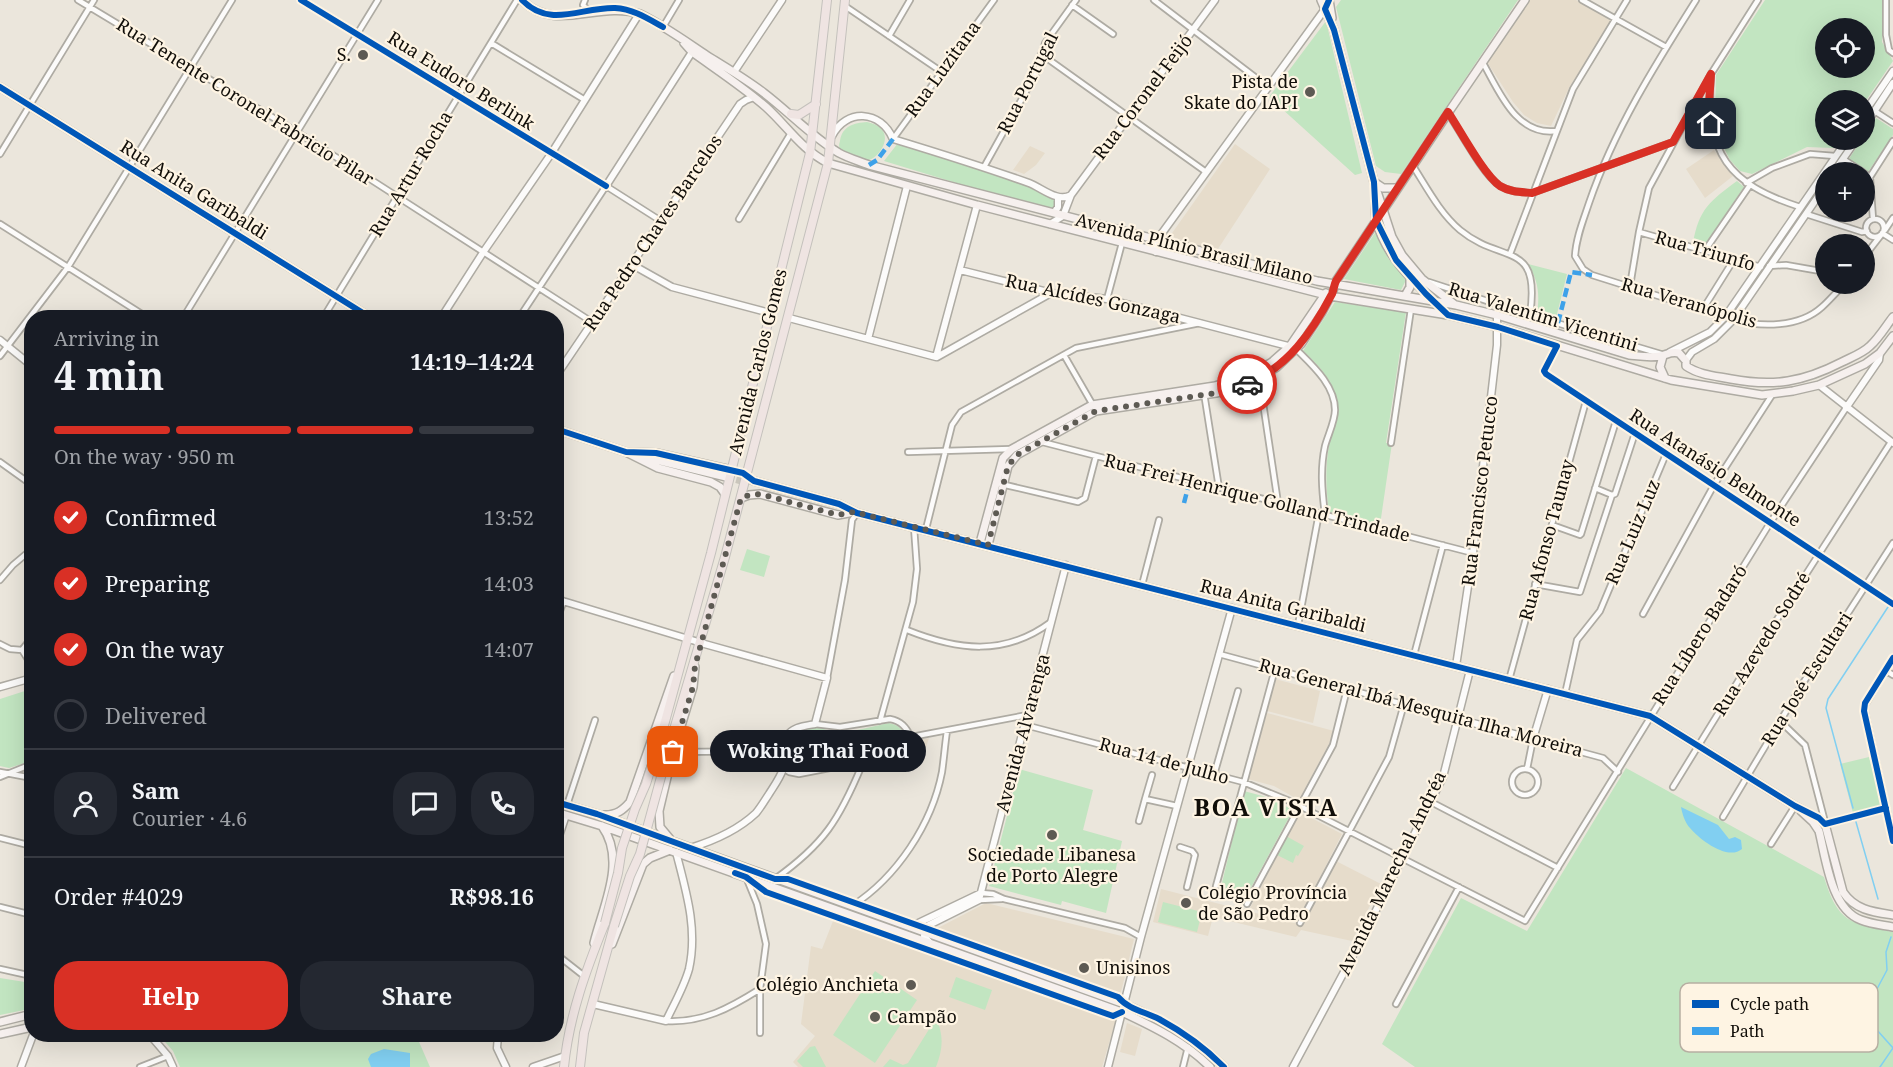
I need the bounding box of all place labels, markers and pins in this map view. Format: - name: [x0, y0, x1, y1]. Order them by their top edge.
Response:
- place label: S.: [337, 42, 351, 66]
- marker: S.: [356, 48, 370, 62]
- place label: Pista de Skate do IAPI: [1184, 69, 1298, 114]
- marker: Pista de Skate do IAPI: [1303, 85, 1317, 99]
- pin: [1685, 98, 1736, 149]
- pin: [647, 726, 698, 777]
- callout: Woking Thai Food: [709, 731, 925, 773]
- marker: Sociedade Libanesa de Porto Alegre: [1045, 828, 1059, 842]
- place label: Sociedade Libanesa de Porto Alegre: [968, 842, 1136, 887]
- place label: Colégio Província de São Pedro: [1198, 880, 1347, 925]
- marker: Colégio Província de São Pedro: [1179, 896, 1193, 910]
- place label: Unisinos: [1096, 955, 1170, 979]
- marker: Unisinos: [1077, 961, 1091, 975]
- place label: Colégio Anchieta: [755, 972, 899, 996]
- marker: Colégio Anchieta: [904, 978, 918, 992]
- place label: Campão: [887, 1004, 957, 1028]
- marker: Campão: [868, 1010, 882, 1024]

